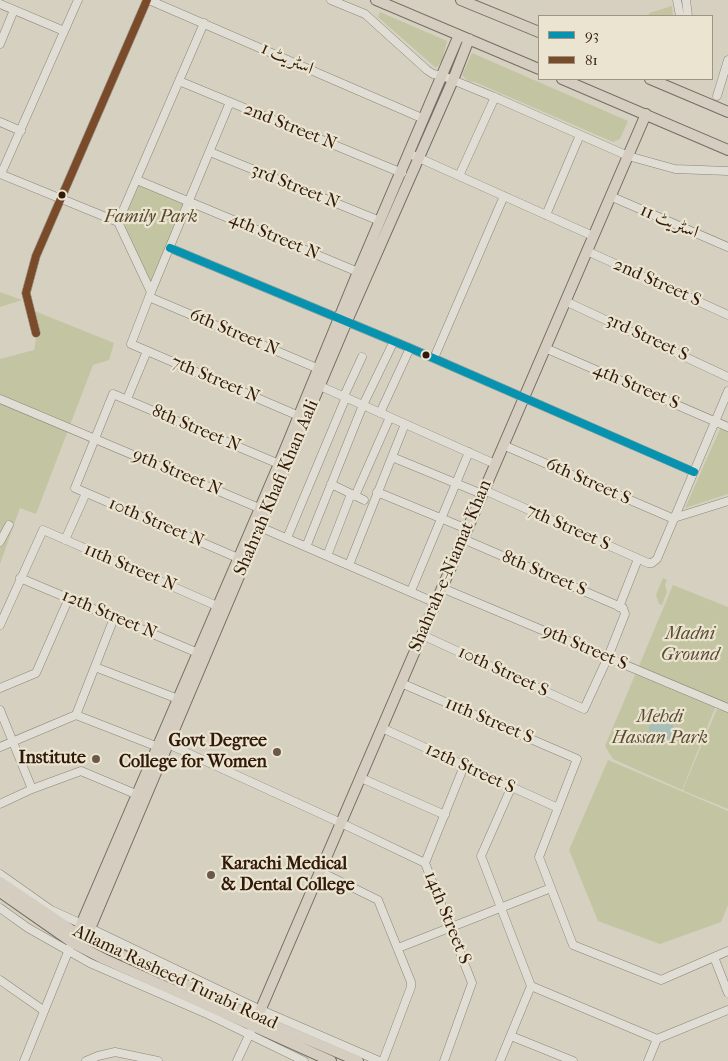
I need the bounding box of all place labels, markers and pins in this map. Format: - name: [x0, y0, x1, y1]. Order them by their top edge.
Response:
- unlabelled marker: [57, 190, 67, 200]
- unlabelled marker: [421, 350, 431, 360]
- place label: Govt Degree College for Women: [119, 731, 267, 774]
- marker: Govt Degree College for Women: [271, 746, 283, 758]
- place label: Institute: [18, 748, 86, 770]
- marker: Institute: [90, 753, 102, 765]
- place label: Karachi Medical & Dental College: [221, 854, 355, 896]
- marker: Karachi Medical & Dental College: [205, 869, 217, 881]

